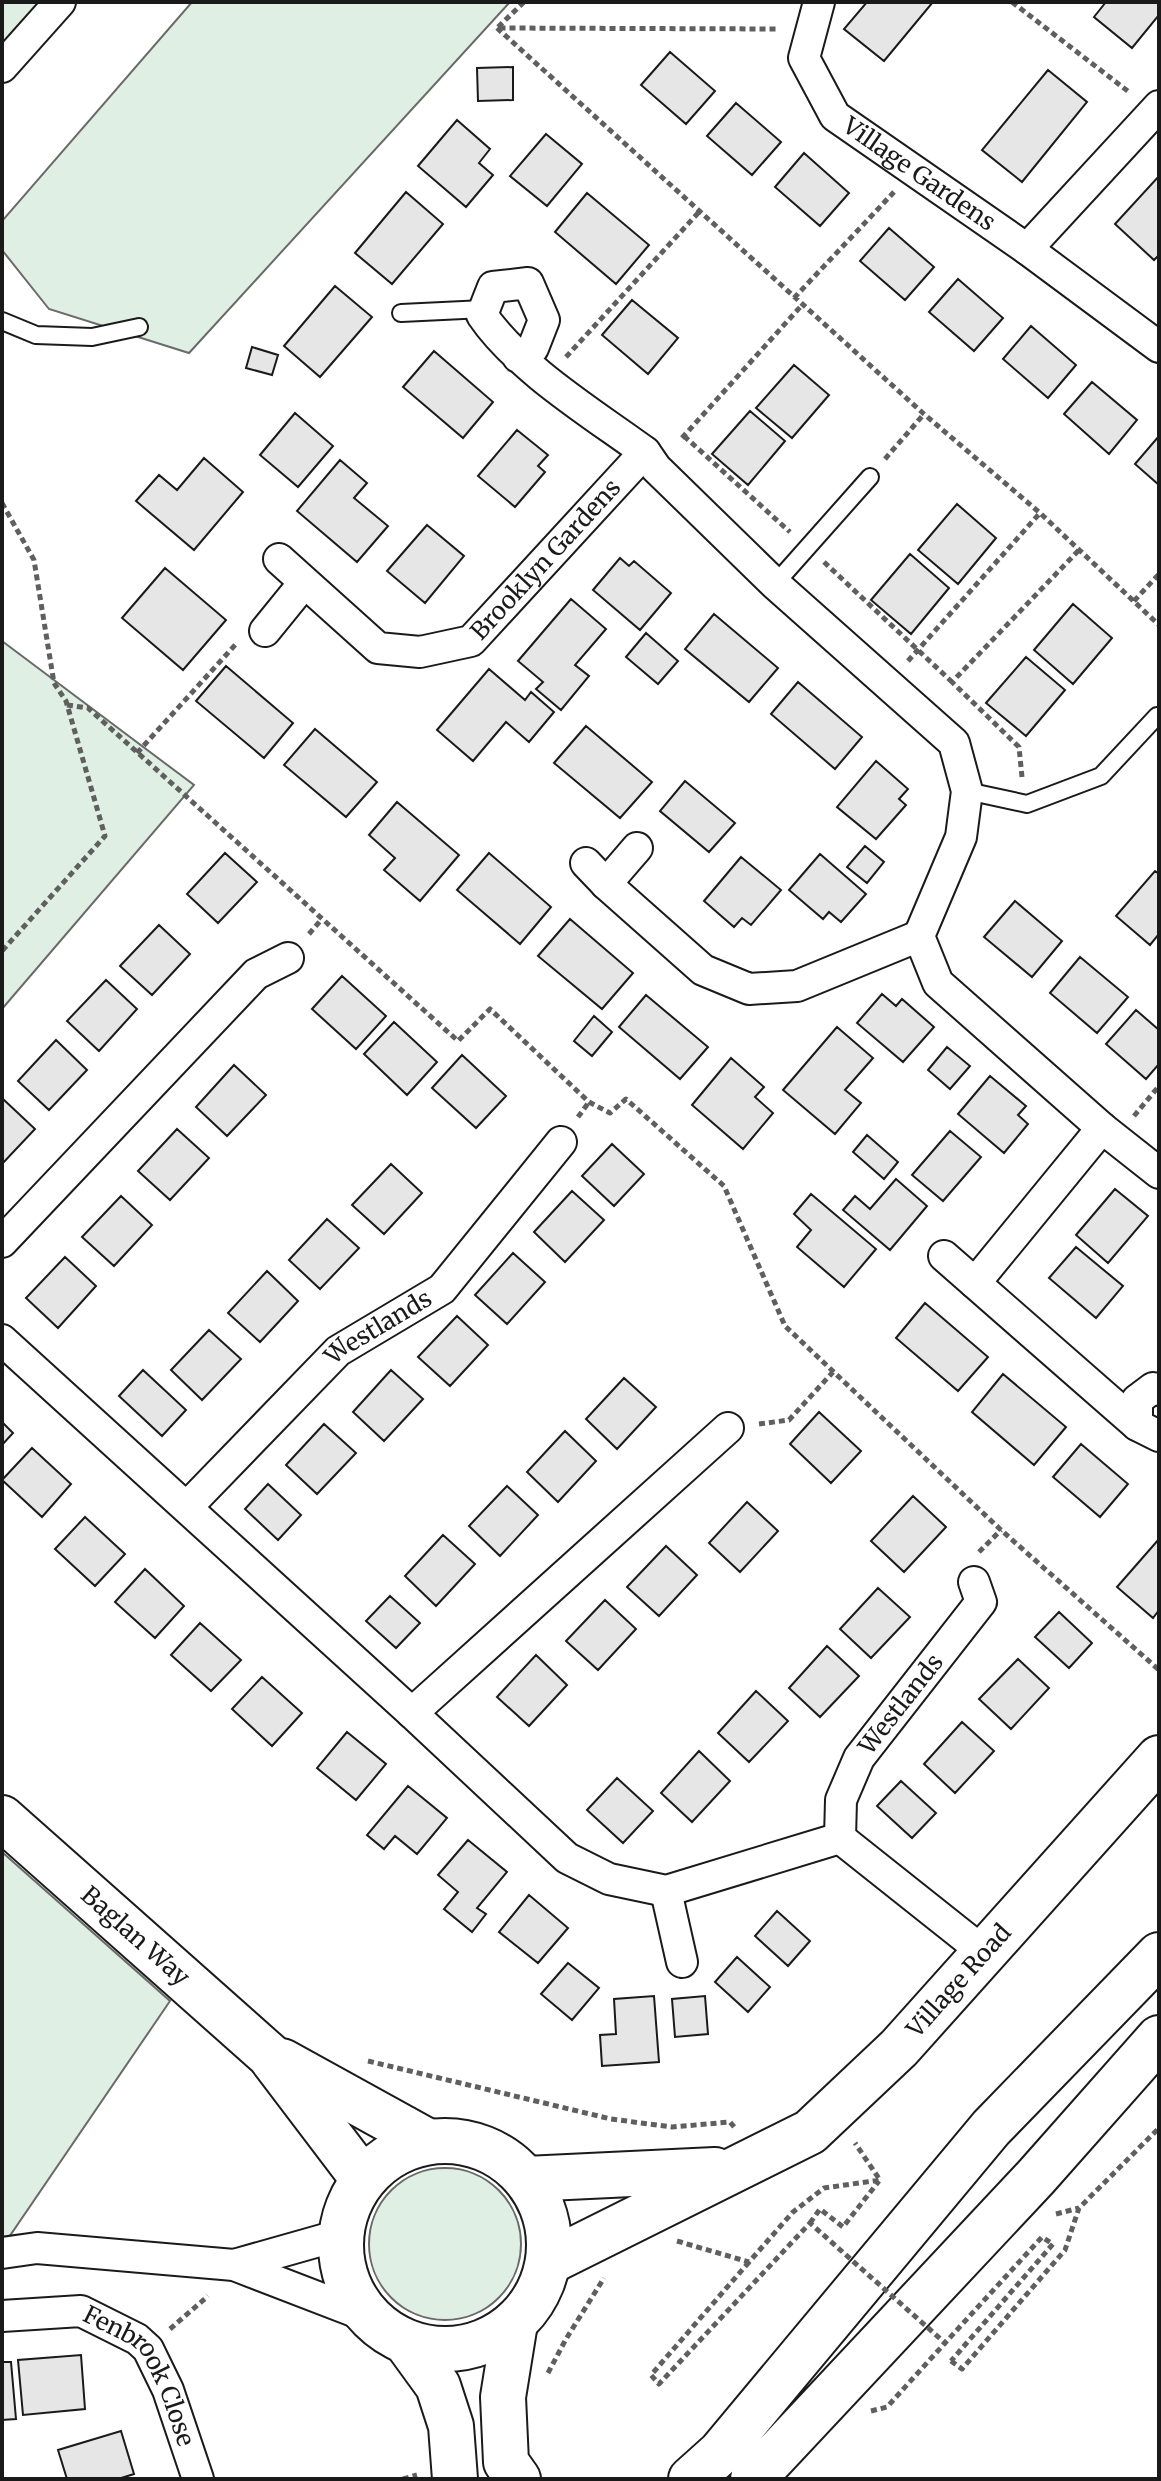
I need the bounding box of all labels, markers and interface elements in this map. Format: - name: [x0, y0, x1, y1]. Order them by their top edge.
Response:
- street label: Village Gardens: [836, 110, 1002, 238]
- street label: Brooklyn Gardens: [464, 472, 627, 646]
- street label: Westlands: [317, 1283, 437, 1371]
- street label: Westlands: [851, 1647, 950, 1761]
- street label: Baglan Way: [75, 1879, 196, 1992]
- street label: Village Road: [899, 1917, 1018, 2045]
- street label: Fenbrook Close: [78, 2299, 202, 2450]

